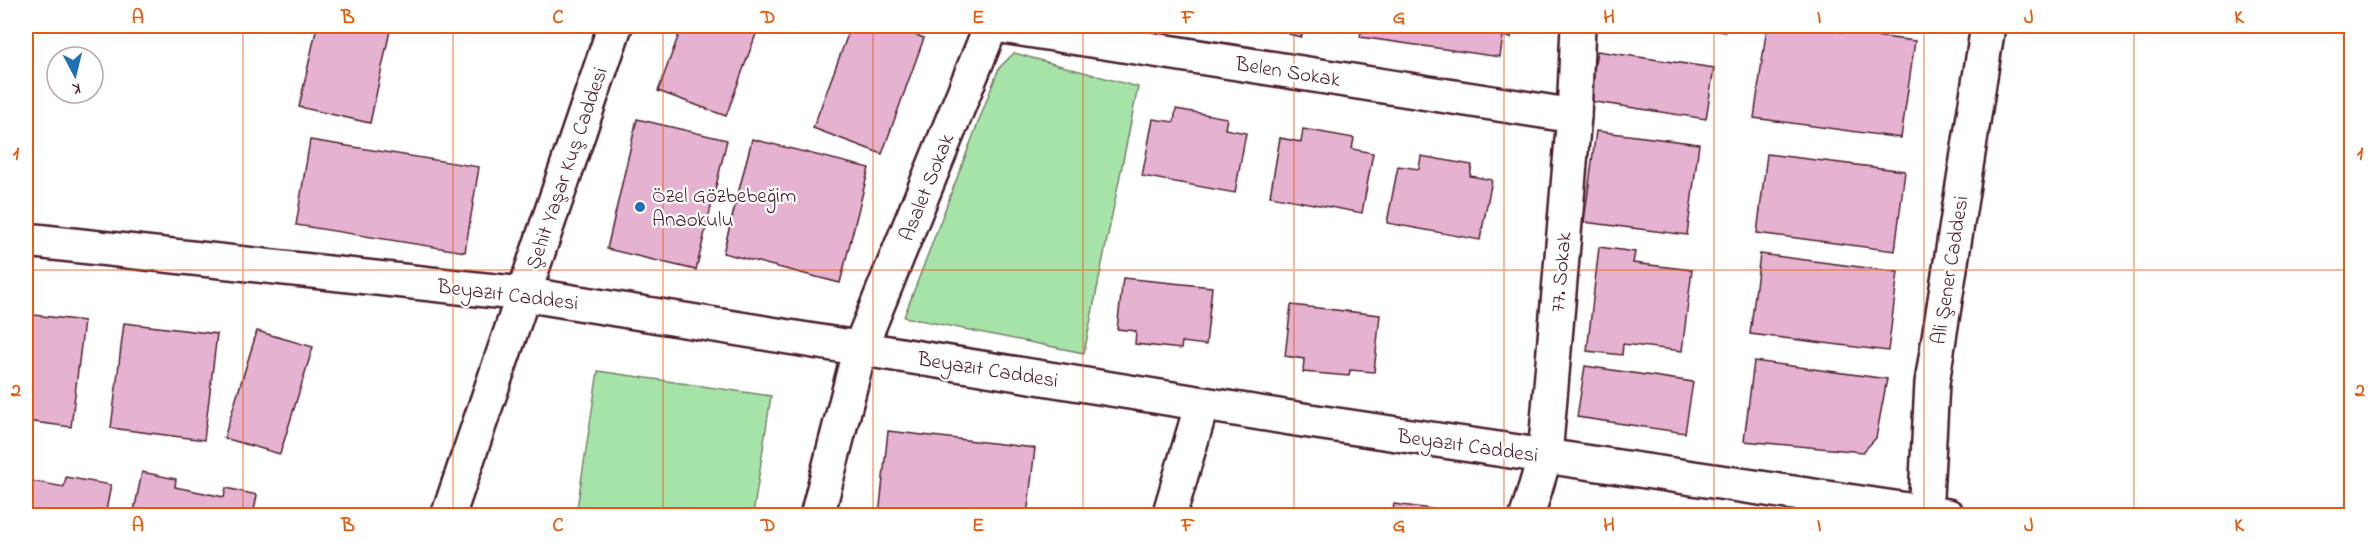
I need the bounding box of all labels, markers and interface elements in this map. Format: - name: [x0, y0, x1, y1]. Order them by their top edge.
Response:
- text: A: [132, 4, 144, 33]
- text: B: [340, 4, 355, 33]
- text: C: [553, 4, 564, 33]
- text: D: [760, 4, 775, 33]
- text: E: [972, 4, 984, 33]
- text: F: [1181, 4, 1195, 33]
- text: G: [1393, 4, 1406, 33]
- text: H: [1603, 4, 1615, 33]
- text: I: [1817, 4, 1822, 33]
- text: J: [2024, 4, 2034, 33]
- text: K: [2234, 4, 2245, 33]
- north arrow: [45, 45, 105, 105]
- street label: Belen Sokak: [1232, 50, 1343, 96]
- street label: Şehit Yaşar Kuş Caddesi: [519, 63, 617, 274]
- text: K: [70, 76, 82, 100]
- street label: Asalet Sokak: [893, 129, 963, 246]
- text: 1: [13, 140, 20, 169]
- text: 1: [2357, 140, 2364, 169]
- place label: Özel Gözbebeğim Anaokulu: [652, 182, 796, 236]
- street label: Ali Şener Caddesi: [1924, 194, 1978, 347]
- marker: Özel Gözbebeğim Anaokulu: [633, 200, 647, 214]
- street label: 77. Sokak: [1544, 230, 1581, 314]
- street label: Beyazıt Caddesi: [434, 272, 580, 321]
- street label: Beyazıt Caddesi: [914, 345, 1060, 399]
- text: 2: [10, 377, 21, 406]
- text: 2: [2354, 377, 2365, 406]
- street label: Beyazıt Caddesi: [1394, 422, 1540, 474]
- text: A: [132, 512, 144, 541]
- text: B: [340, 512, 355, 541]
- text: C: [553, 512, 564, 541]
- text: D: [760, 512, 775, 541]
- text: E: [972, 512, 984, 541]
- text: F: [1181, 512, 1195, 541]
- text: G: [1393, 512, 1406, 541]
- text: H: [1603, 512, 1615, 541]
- text: I: [1817, 512, 1822, 541]
- text: J: [2024, 512, 2034, 541]
- text: K: [2234, 512, 2245, 541]

